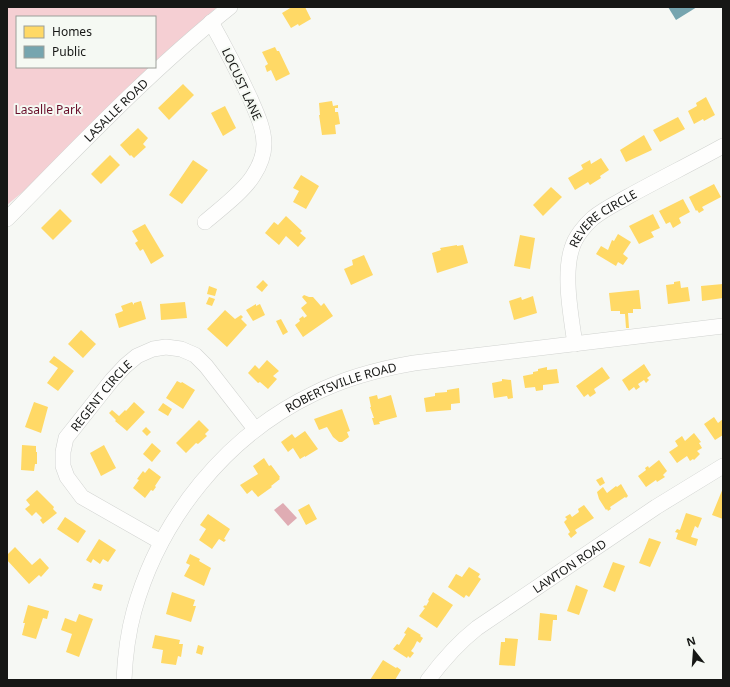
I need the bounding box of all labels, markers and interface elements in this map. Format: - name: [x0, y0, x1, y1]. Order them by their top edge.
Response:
- legend: [16, 16, 156, 68]
- text: Homes: [52, 23, 92, 40]
- text: Public: [52, 43, 86, 60]
- street label: LOCUST LANE: [218, 45, 266, 123]
- street label: LASALLE ROAD: [80, 74, 152, 145]
- park label: Lasalle Park: [15, 101, 82, 118]
- street label: REVERE CIRCLE: [564, 185, 640, 250]
- street label: REGENT CIRCLE: [66, 356, 135, 435]
- street label: ROBERTSVILLE ROAD: [282, 358, 398, 416]
- street label: LAWTON ROAD: [529, 534, 610, 597]
- north arrow: [674, 631, 714, 671]
- text: N: [684, 632, 697, 649]

